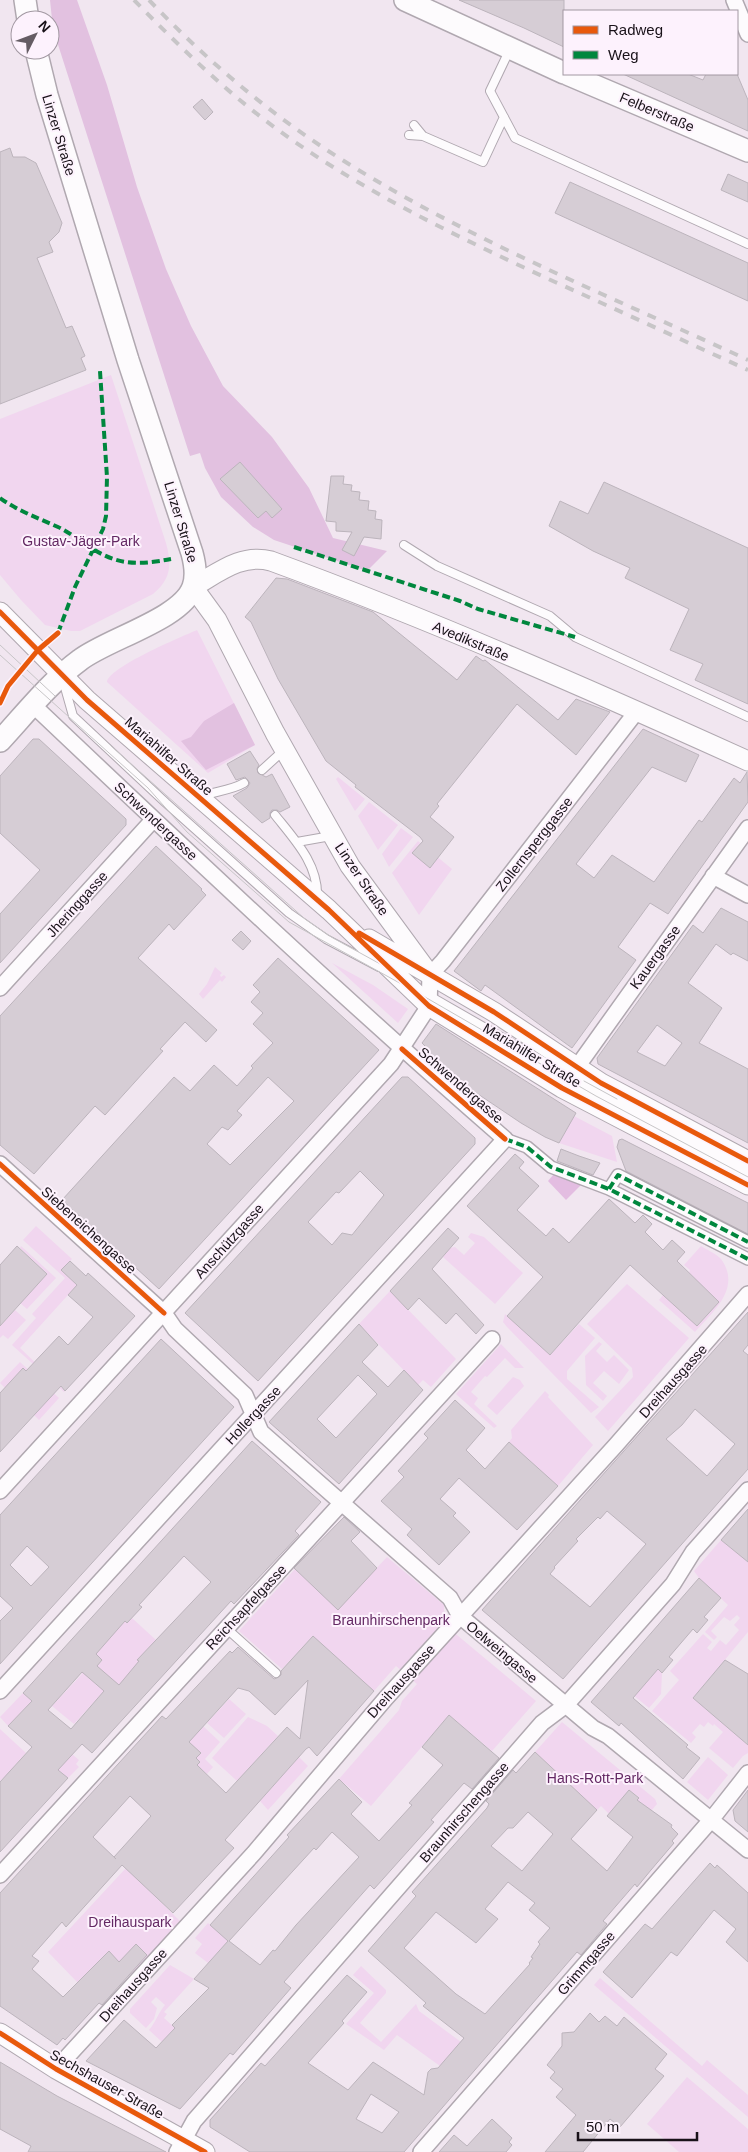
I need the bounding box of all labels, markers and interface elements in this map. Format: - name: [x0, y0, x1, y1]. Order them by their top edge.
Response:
- north arrow: [10, 10, 60, 60]
- legend: [563, 10, 738, 75]
- text: N: [35, 17, 54, 35]
- text: Radweg: [608, 21, 663, 38]
- text: Weg: [608, 46, 639, 63]
- street label: Felberstraße: [617, 89, 697, 135]
- street label: Linzer Straße: [39, 92, 79, 178]
- street label: Linzer Straße: [161, 479, 201, 565]
- park label: Gustav-Jäger-Park: [22, 533, 141, 549]
- street label: Avedikstraße: [430, 618, 512, 664]
- street label: Mariahilfer Straße: [122, 713, 216, 799]
- street label: Schwendergasse: [111, 779, 201, 864]
- street label: Zollernsperggasse: [492, 794, 576, 894]
- street label: Linzer Straße: [332, 840, 392, 918]
- street label: Jheringgasse: [43, 868, 111, 940]
- street label: Kauergasse: [627, 922, 684, 992]
- street label: Mariahilfer Straße: [480, 1019, 584, 1091]
- street label: Schwendergasse: [415, 1044, 507, 1126]
- street label: Siebeneichengasse: [38, 1183, 140, 1277]
- street label: Anschützgasse: [191, 1200, 267, 1282]
- street label: Dreihausgasse: [636, 1341, 710, 1421]
- street label: Hollergasse: [222, 1382, 284, 1447]
- street label: Reichsapfelgasse: [202, 1561, 290, 1653]
- park label: Braunhirschenpark: [332, 1612, 451, 1628]
- street label: Oelweingasse: [463, 1618, 541, 1687]
- street label: Dreihausgasse: [364, 1641, 438, 1721]
- street label: Braunhirschengasse: [416, 1758, 512, 1865]
- park label: Hans-Rott-Park: [547, 1770, 644, 1786]
- park label: Dreihauspark: [88, 1914, 173, 1930]
- street label: Grimmgasse: [554, 1928, 618, 1998]
- street label: Dreihausgasse: [96, 1945, 170, 2025]
- street label: Sechshauser Straße: [47, 2046, 167, 2122]
- scale bar: [578, 2110, 697, 2142]
- text: 50 m: [586, 2118, 619, 2135]

